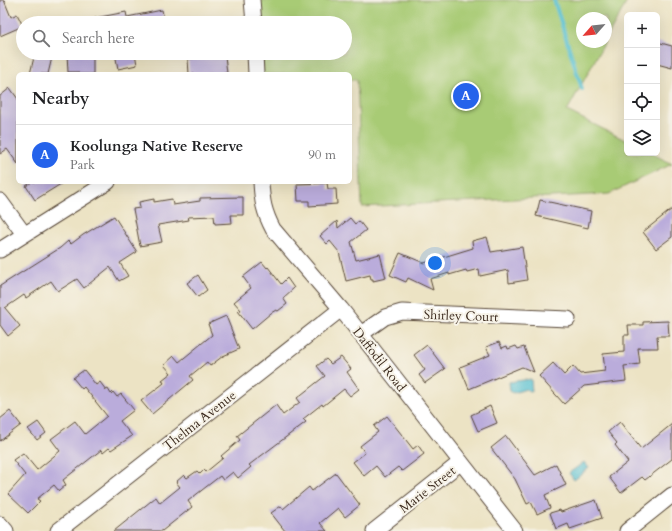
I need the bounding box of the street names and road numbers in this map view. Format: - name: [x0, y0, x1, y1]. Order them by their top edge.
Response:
- street label: Shirley Court: [423, 306, 499, 326]
- street label: Daffodil Road: [348, 324, 410, 396]
- street label: Thelma Avenue: [159, 387, 240, 455]
- street label: Marie Street: [396, 462, 460, 517]

